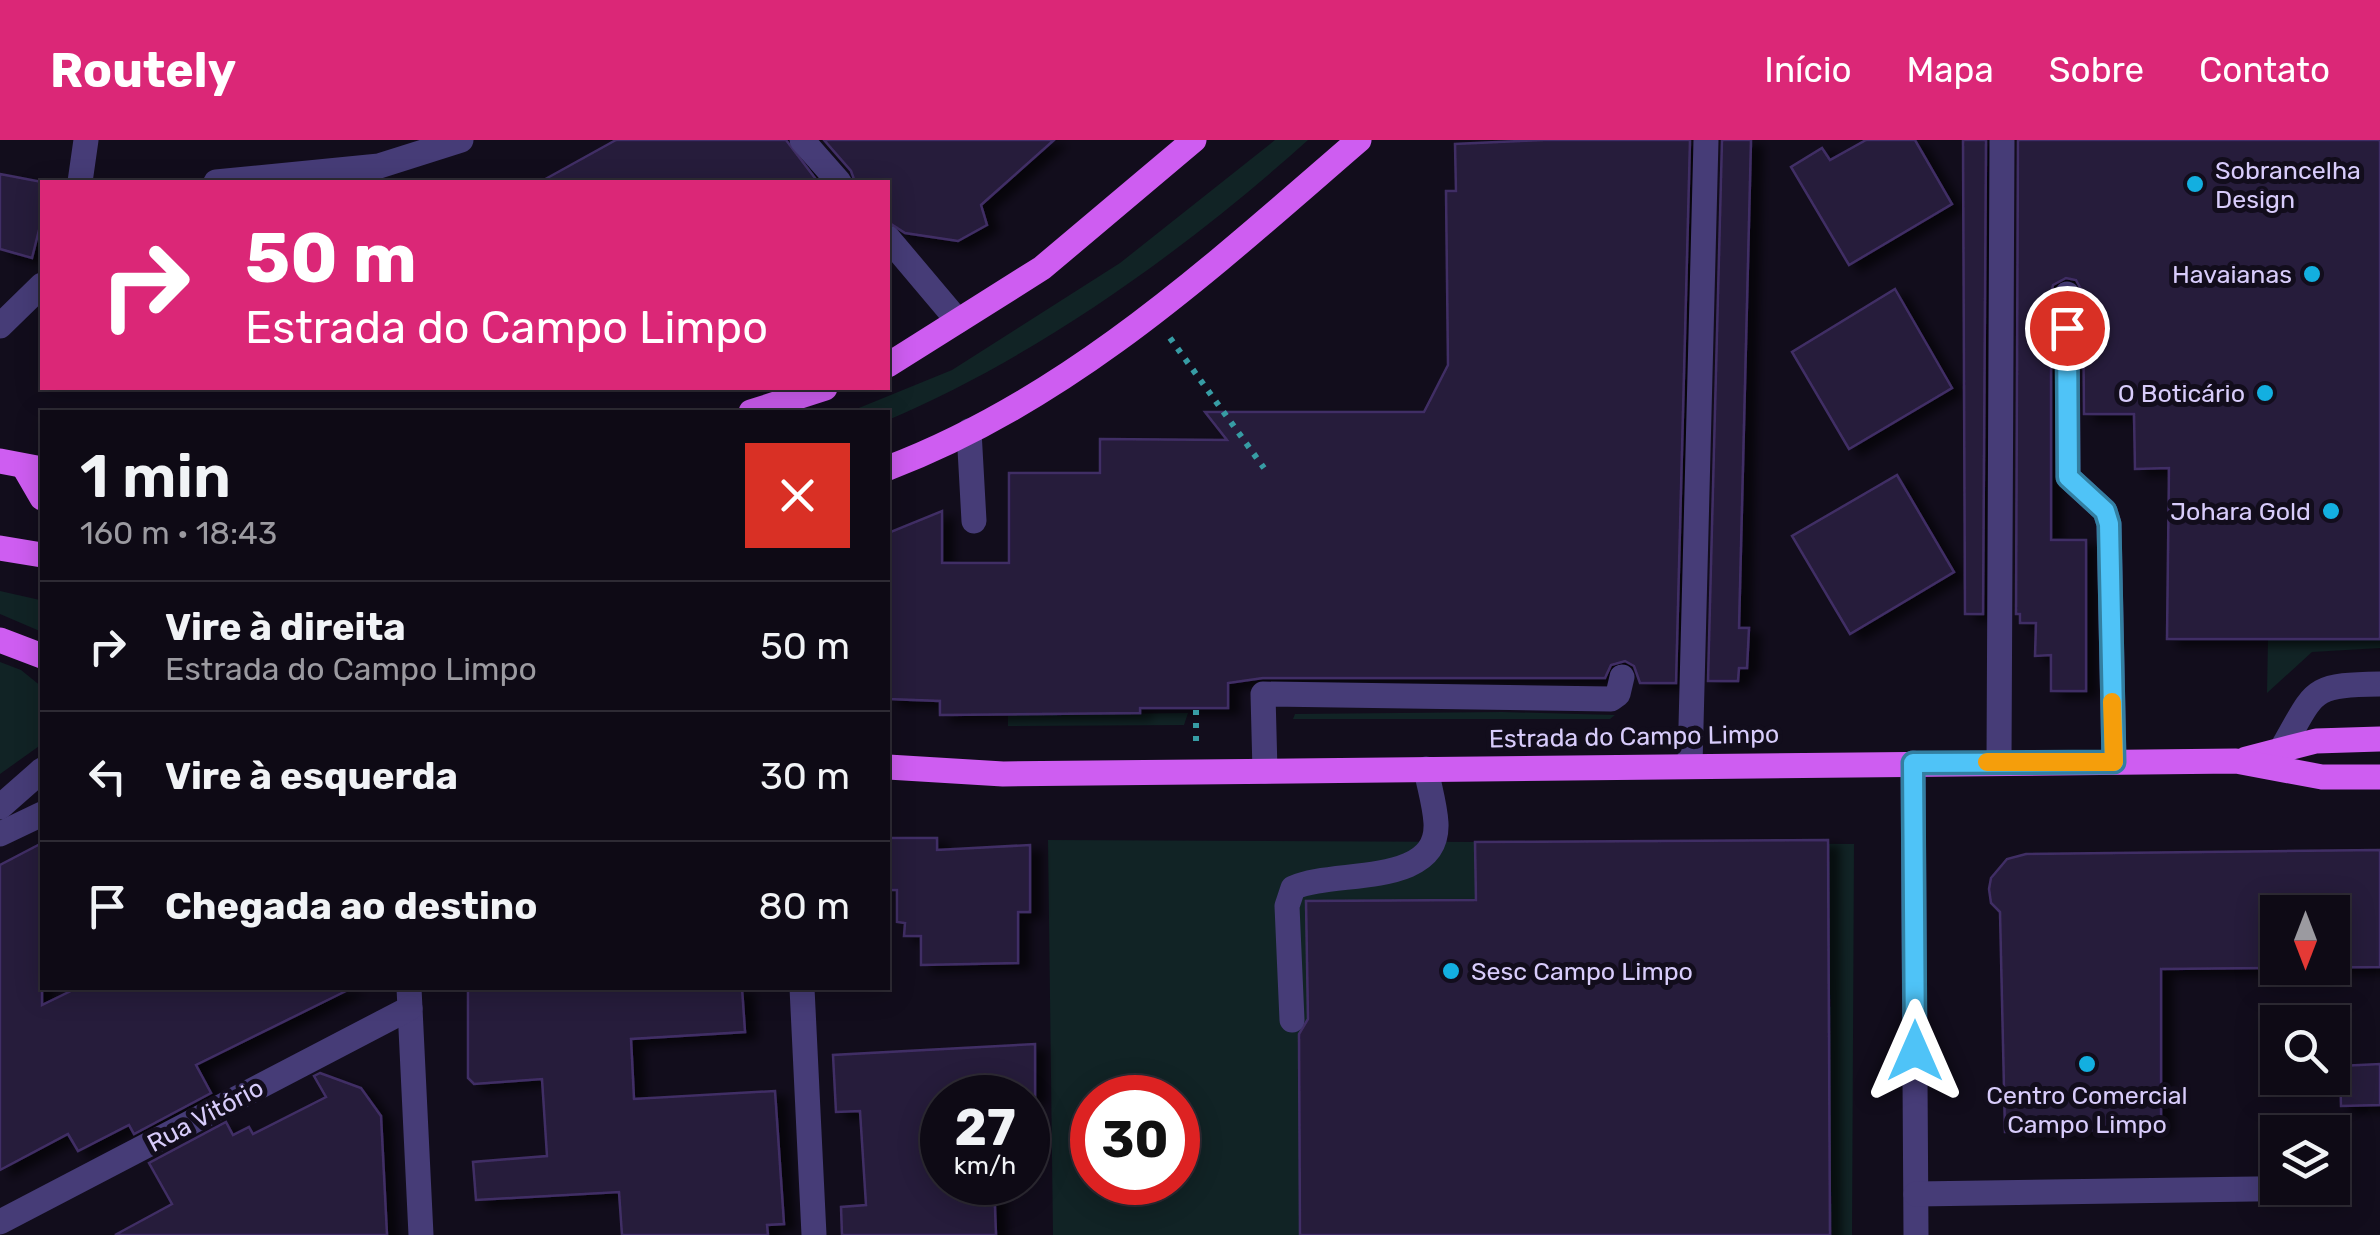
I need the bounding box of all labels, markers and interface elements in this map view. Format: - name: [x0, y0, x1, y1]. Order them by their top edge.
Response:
- text: Routely: [50, 42, 236, 99]
- text: Início: [1764, 49, 1851, 91]
- text: Mapa: [1906, 49, 1994, 91]
- text: Sobre: [2049, 49, 2144, 91]
- text: Contato: [2199, 49, 2330, 91]
- place label: Sobrancelha Design: [2215, 156, 2361, 214]
- marker: Sobrancelha Design: [2184, 173, 2206, 195]
- text: 50 m: [245, 217, 417, 300]
- icon: right: [80, 220, 210, 350]
- place label: Havaianas: [2172, 260, 2292, 289]
- marker: Havaianas: [2301, 263, 2323, 285]
- pin: [2025, 286, 2110, 371]
- text: Estrada do Campo Limpo: [245, 301, 768, 354]
- icon: arrive: [2040, 301, 2095, 356]
- place label: O Boticário: [2118, 379, 2245, 408]
- marker: O Boticário: [2254, 382, 2276, 404]
- text: 1 min: [80, 441, 231, 512]
- button: close: [745, 443, 850, 548]
- place label: Johara Gold: [2170, 497, 2311, 526]
- marker: Johara Gold: [2320, 500, 2342, 522]
- text: 160 m · 18:43: [80, 514, 277, 552]
- text: Vire à direita: [165, 604, 406, 650]
- icon: right: [80, 619, 135, 674]
- text: 50 m: [760, 623, 850, 669]
- text: Estrada do Campo Limpo: [165, 650, 537, 688]
- street label: Estrada do Campo Limpo: [1488, 719, 1780, 754]
- icon: left: [80, 749, 135, 804]
- text: Vire à esquerda: [165, 753, 458, 799]
- text: 30 m: [760, 753, 850, 799]
- icon: arrive: [80, 879, 135, 934]
- text: Chegada ao destino: [165, 883, 537, 929]
- text: 80 m: [759, 883, 850, 929]
- north arrow: [2260, 895, 2350, 985]
- map controls: [2260, 895, 2350, 1205]
- place label: Sesc Campo Limpo: [1471, 957, 1693, 986]
- marker: Sesc Campo Limpo: [1440, 960, 1462, 982]
- position arrow: [1863, 999, 1967, 1103]
- button: search: [2260, 1005, 2350, 1095]
- marker: Centro Comercial Campo Limpo: [2076, 1053, 2098, 1075]
- street label: Rua Vitório: [142, 1073, 268, 1158]
- speed limit sign: 30: [1070, 1075, 1200, 1205]
- place label: Centro Comercial Campo Limpo: [1986, 1081, 2188, 1139]
- text: 27: [954, 1098, 1016, 1158]
- button: layers: [2260, 1115, 2350, 1205]
- text: km/h: [954, 1151, 1016, 1180]

